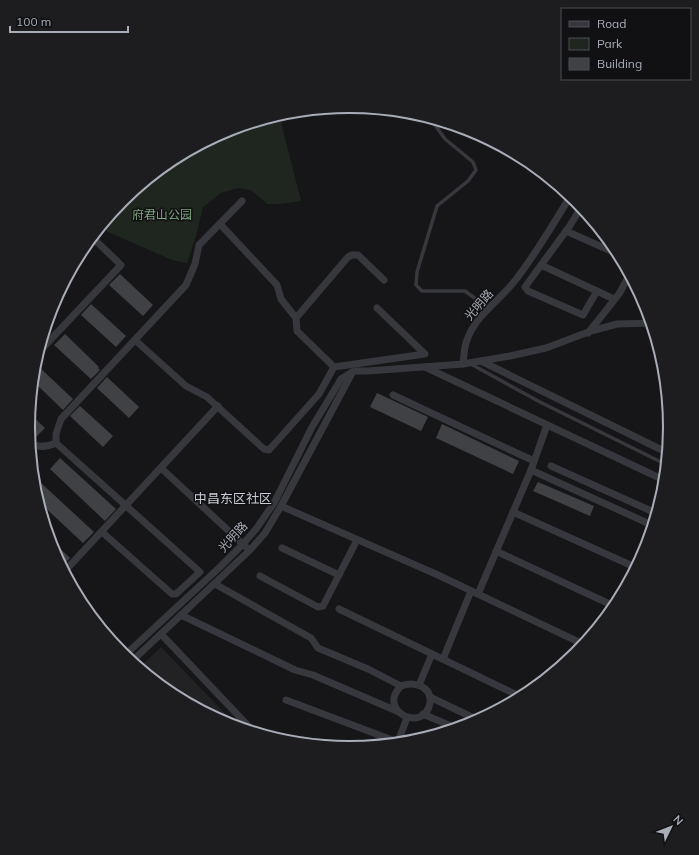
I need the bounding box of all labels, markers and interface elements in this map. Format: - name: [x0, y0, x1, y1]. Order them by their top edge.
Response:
- scale bar: [10, 8, 128, 34]
- legend: [561, 8, 691, 80]
- text: 100 m: [16, 14, 51, 29]
- text: Road: [597, 16, 626, 31]
- text: Park: [597, 36, 623, 51]
- text: Building: [597, 56, 642, 71]
- park label: 府君山公园: [132, 207, 192, 222]
- street label: 光明路: [461, 286, 496, 323]
- district label: 中昌东区社区: [194, 490, 272, 506]
- street label: 光明路: [215, 518, 250, 555]
- north arrow: [651, 807, 691, 847]
- text: N: [670, 812, 686, 828]

